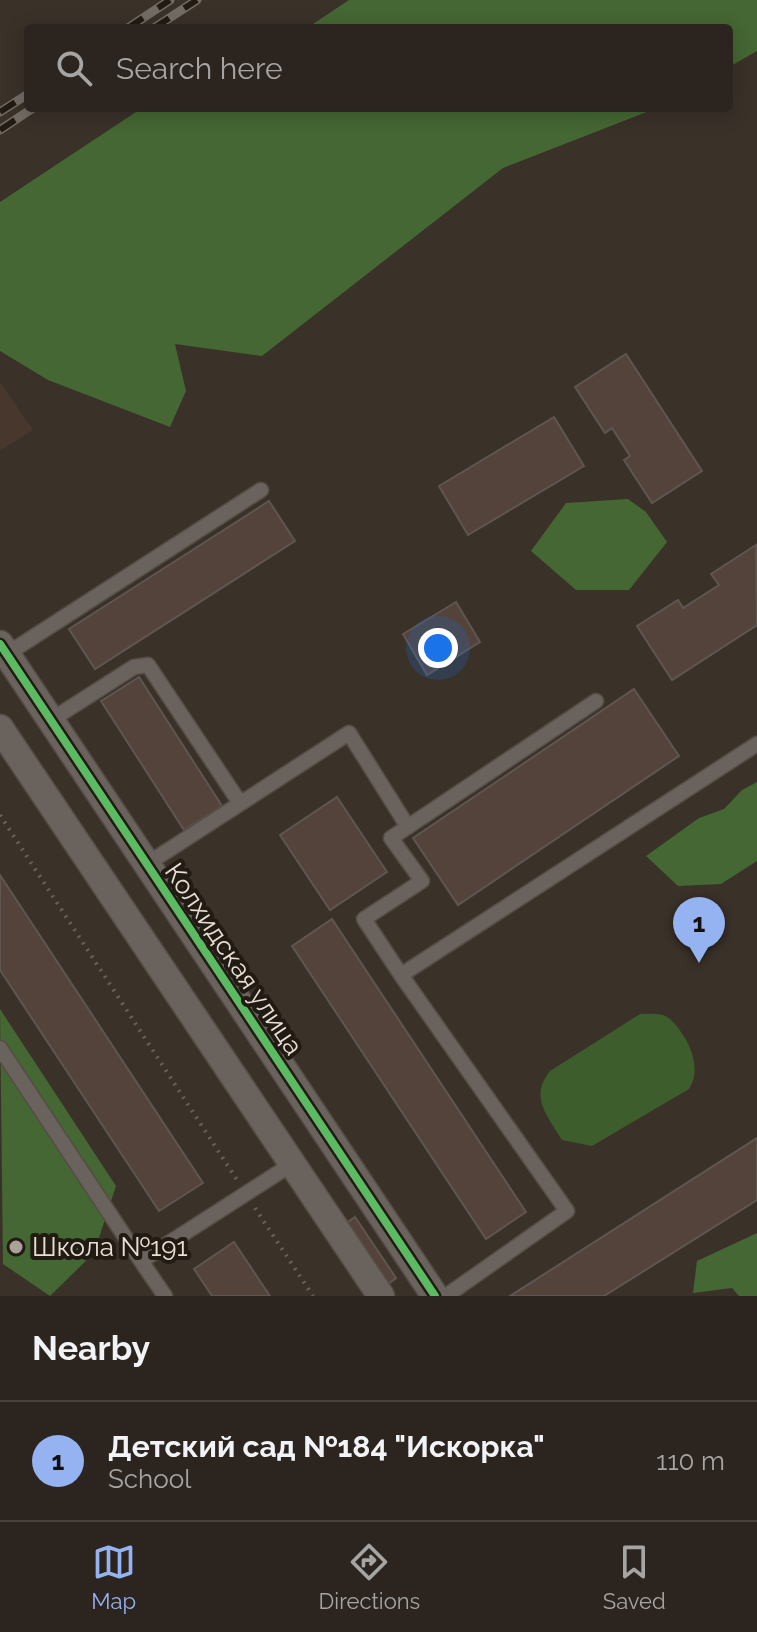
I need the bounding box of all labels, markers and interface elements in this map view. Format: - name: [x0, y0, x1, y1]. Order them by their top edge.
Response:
- search box: [24, 24, 733, 112]
- icon: search: [52, 46, 96, 90]
- text: Search here: [116, 51, 283, 86]
- your location: [418, 628, 458, 668]
- street label: Колхидская улица: [159, 858, 309, 1060]
- pin: 1: [673, 897, 725, 963]
- place label: Школа №191: [32, 1232, 188, 1262]
- marker: Школа №191: [7, 1238, 25, 1256]
- text: Nearby: [32, 1328, 150, 1368]
- text: Детский сад №184 "Искорка": [108, 1429, 545, 1464]
- text: 1: [52, 1446, 64, 1476]
- text: 110 m: [656, 1446, 725, 1476]
- text: School: [108, 1464, 191, 1494]
- tab: Map: [91, 1540, 136, 1614]
- tab: Directions: [319, 1540, 420, 1614]
- tab: Saved: [603, 1540, 666, 1614]

